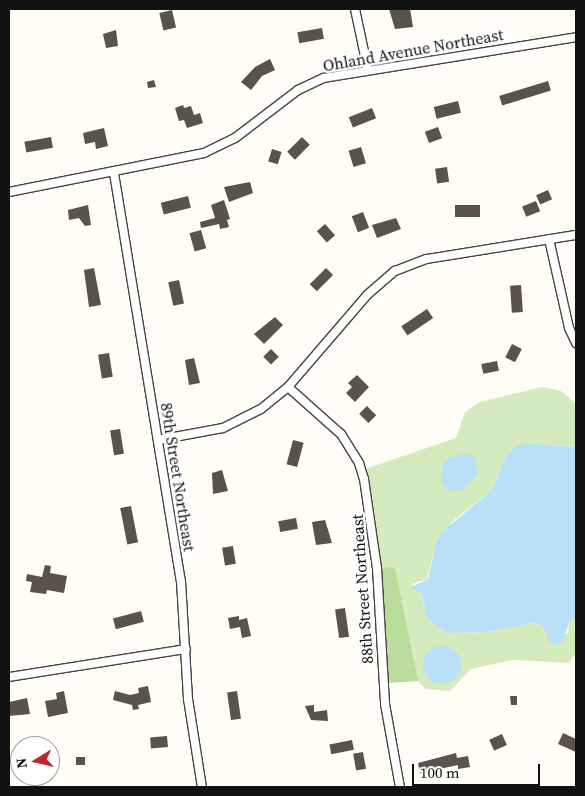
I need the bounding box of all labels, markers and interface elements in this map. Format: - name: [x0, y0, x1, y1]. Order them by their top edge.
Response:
- street label: Ohland Avenue Northeast: [321, 25, 505, 75]
- street label: 89th Street Northeast: [157, 401, 199, 553]
- street label: 88th Street Northeast: [347, 513, 377, 665]
- north arrow: [10, 736, 60, 786]
- scale bar: [415, 754, 542, 786]
- text: N: [10, 757, 32, 770]
- text: 100 m: [420, 762, 460, 783]

